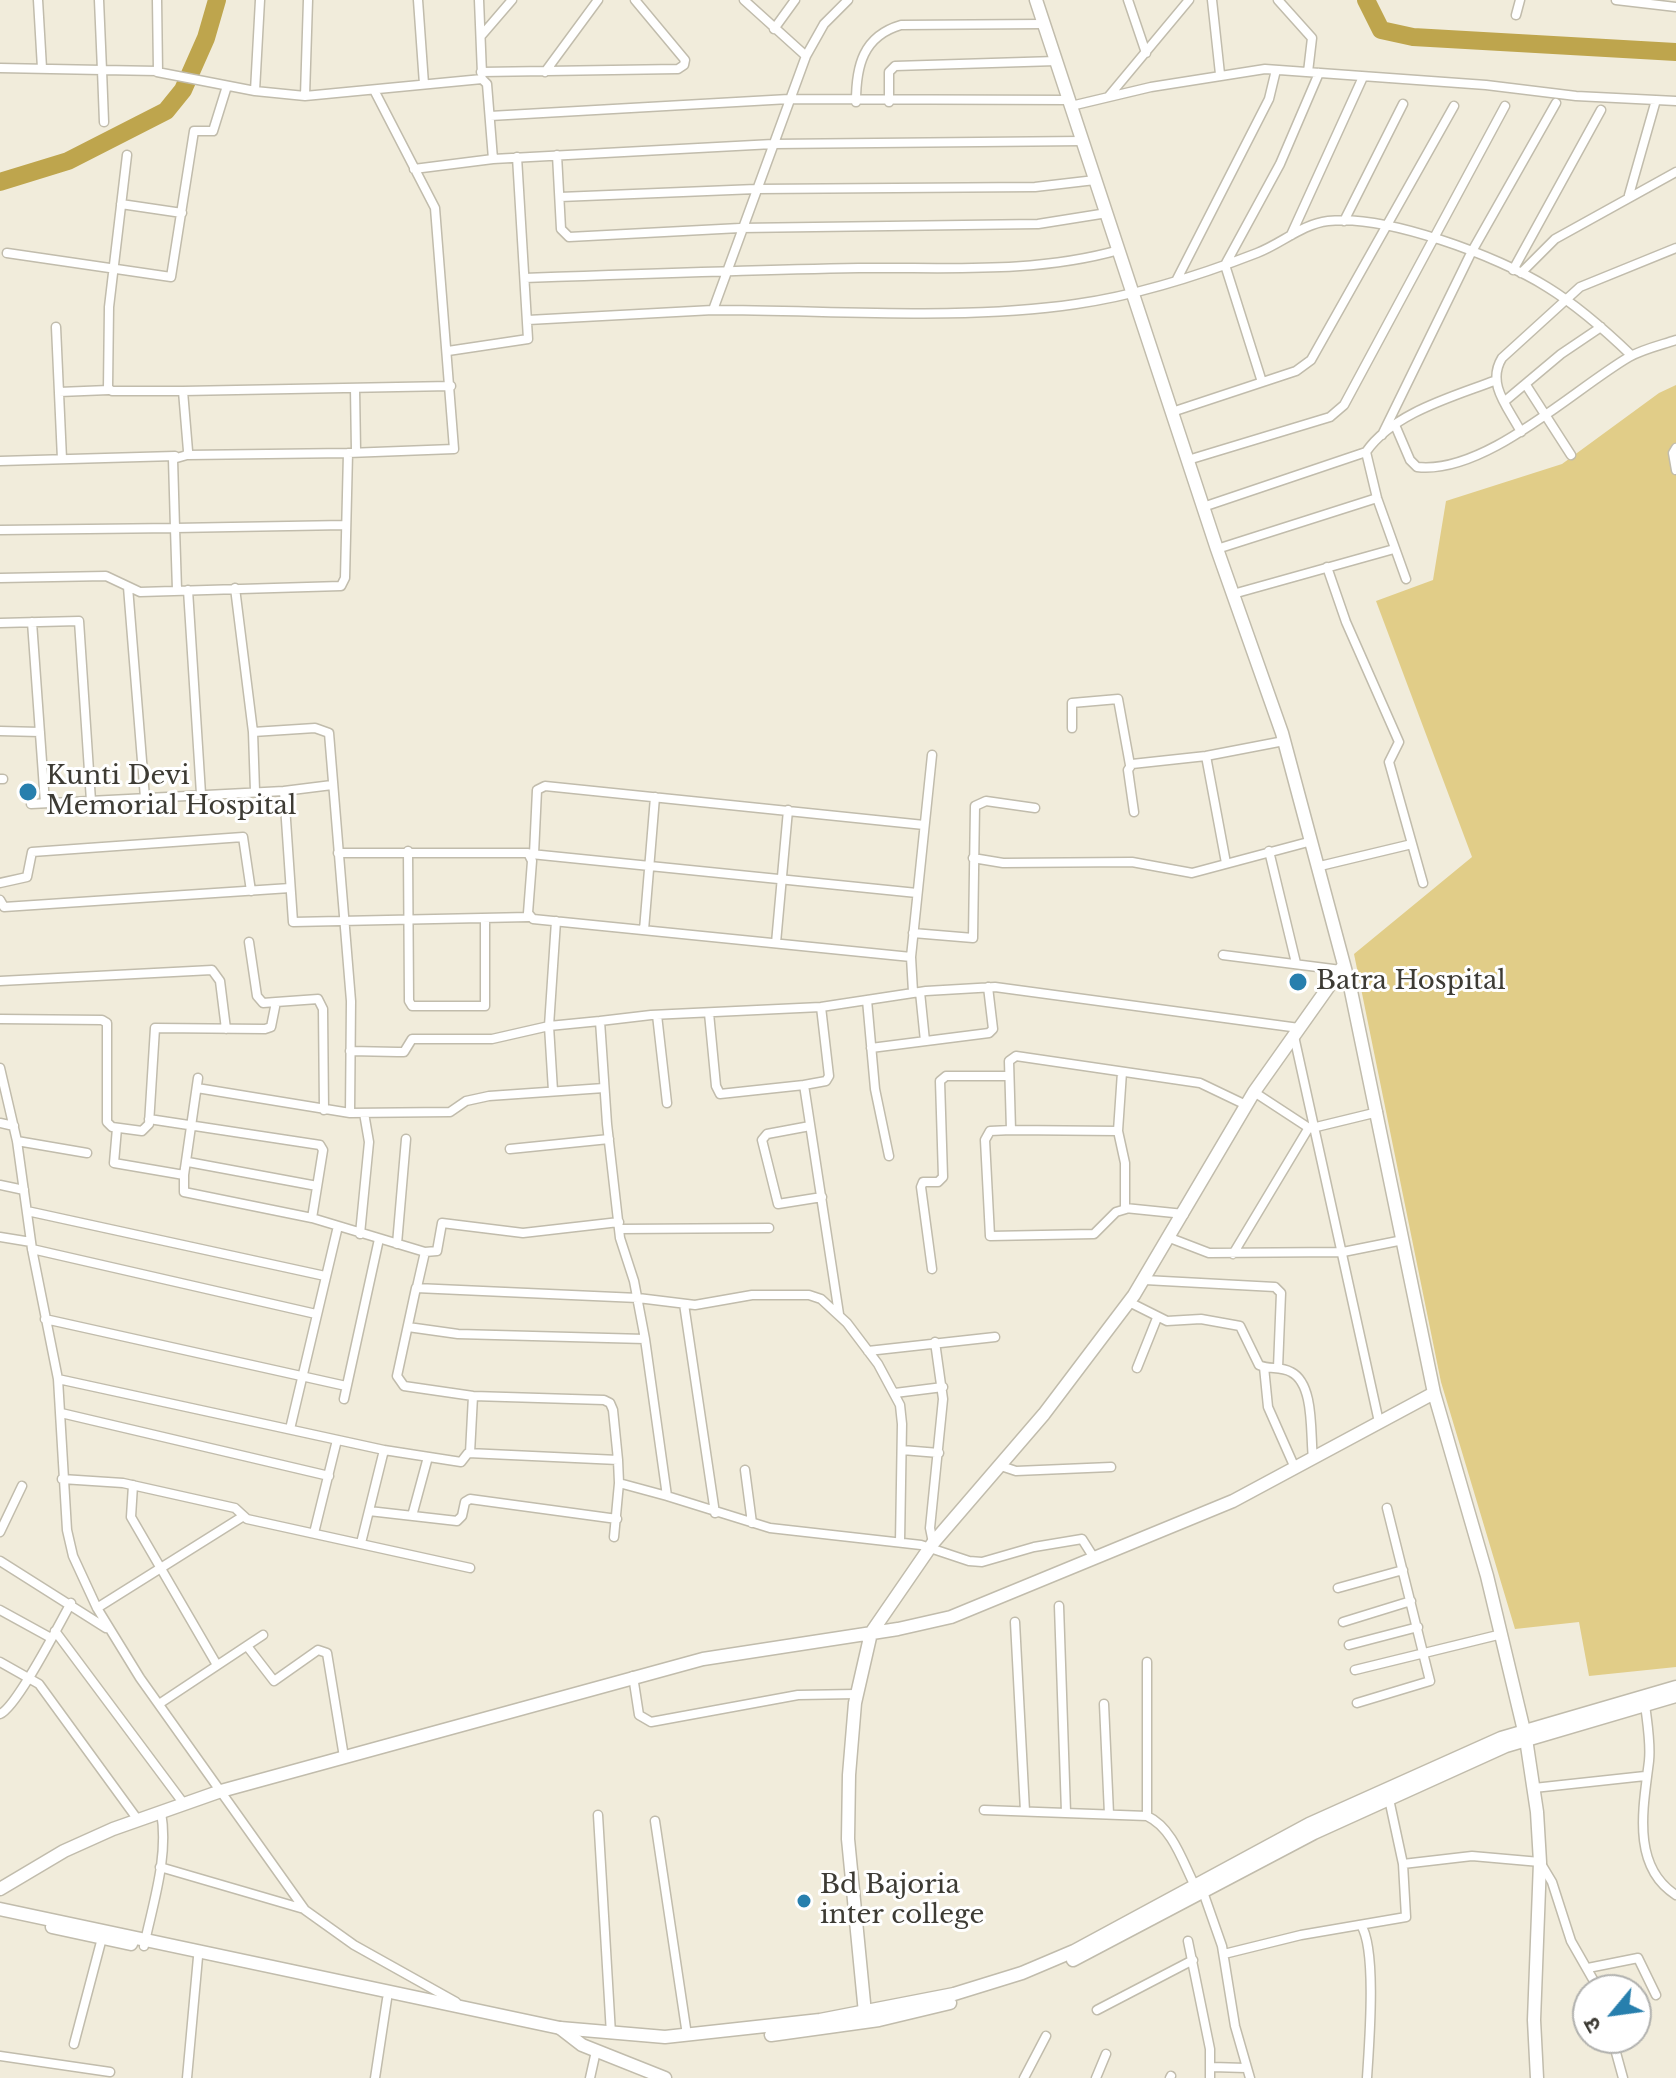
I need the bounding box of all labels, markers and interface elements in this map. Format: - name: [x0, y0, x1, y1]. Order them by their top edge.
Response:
- place label: Kunti Devi Memorial Hospital: [46, 761, 296, 822]
- marker: Kunti Devi Memorial Hospital: [17, 781, 39, 803]
- place label: Batra Hospital: [1316, 966, 1506, 998]
- marker: Batra Hospital: [1287, 971, 1309, 993]
- place label: Bd Bajoria inter college: [820, 1870, 984, 1932]
- marker: Bd Bajoria inter college: [795, 1892, 813, 1910]
- north arrow: [1572, 1974, 1652, 2054]
- text: उ: [1577, 2013, 1607, 2037]

